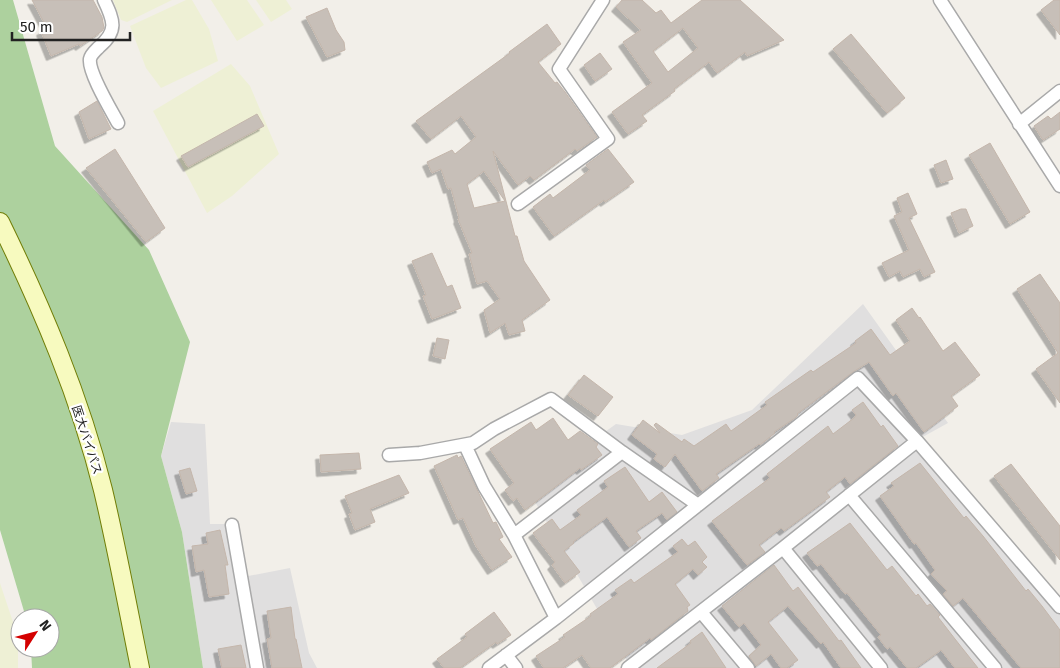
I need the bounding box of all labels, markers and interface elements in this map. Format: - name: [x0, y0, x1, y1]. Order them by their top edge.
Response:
- scale bar: [12, 10, 130, 42]
- text: 50 m: [20, 18, 53, 36]
- street label: 医大バイパス: [69, 404, 105, 476]
- north arrow: [10, 608, 60, 658]
- text: N: [36, 617, 55, 634]

